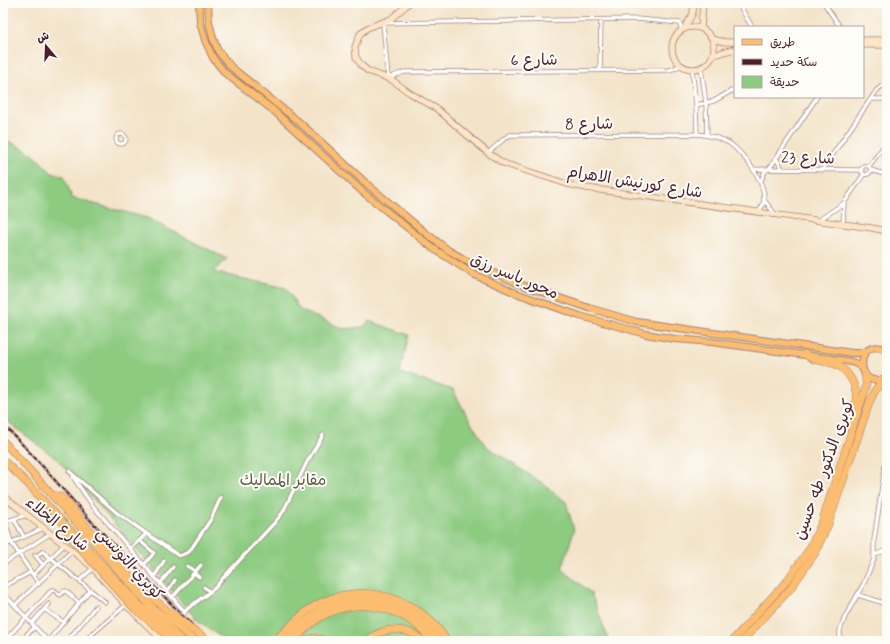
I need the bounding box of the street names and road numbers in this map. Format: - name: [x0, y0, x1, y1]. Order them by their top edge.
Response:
- street label: شارع 6: [510, 50, 558, 71]
- street label: شارع 8: [565, 114, 613, 135]
- street label: شارع 23: [781, 148, 835, 169]
- street label: شارع كورنيش الاهرام: [566, 161, 704, 205]
- street label: محور ياسر رزق: [467, 248, 562, 304]
- street label: كوبرى الدكتور طه حسين: [789, 396, 860, 543]
- street label: شارع الخلاء: [21, 492, 93, 556]
- street label: كوبري التونسي: [89, 523, 168, 607]

